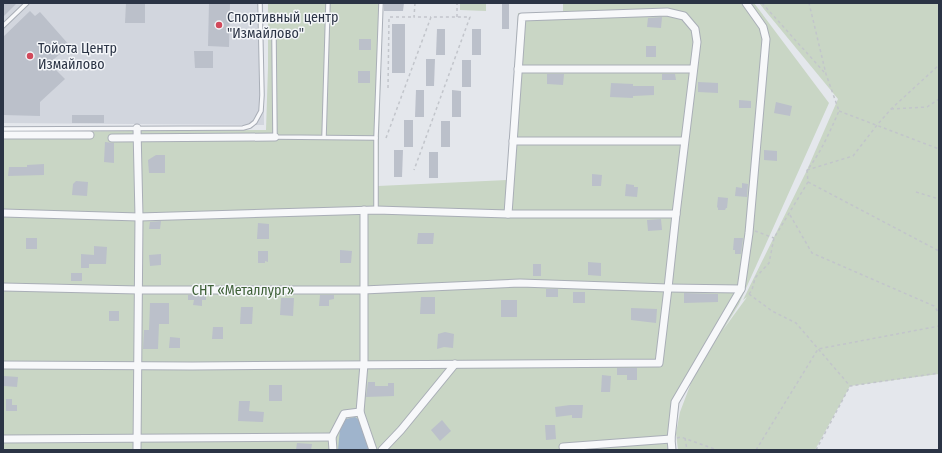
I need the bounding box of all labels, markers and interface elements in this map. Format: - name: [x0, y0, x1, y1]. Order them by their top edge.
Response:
- place label: Спортивный центр "Измайлово": [227, 9, 338, 42]
- marker: Спортивный центр "Измайлово": [214, 20, 224, 30]
- place label: Тойота Центр Измайлово: [38, 40, 117, 73]
- marker: Тойота Центр Измайлово: [25, 51, 35, 61]
- park label: СНТ «Металлург»: [192, 282, 294, 299]

